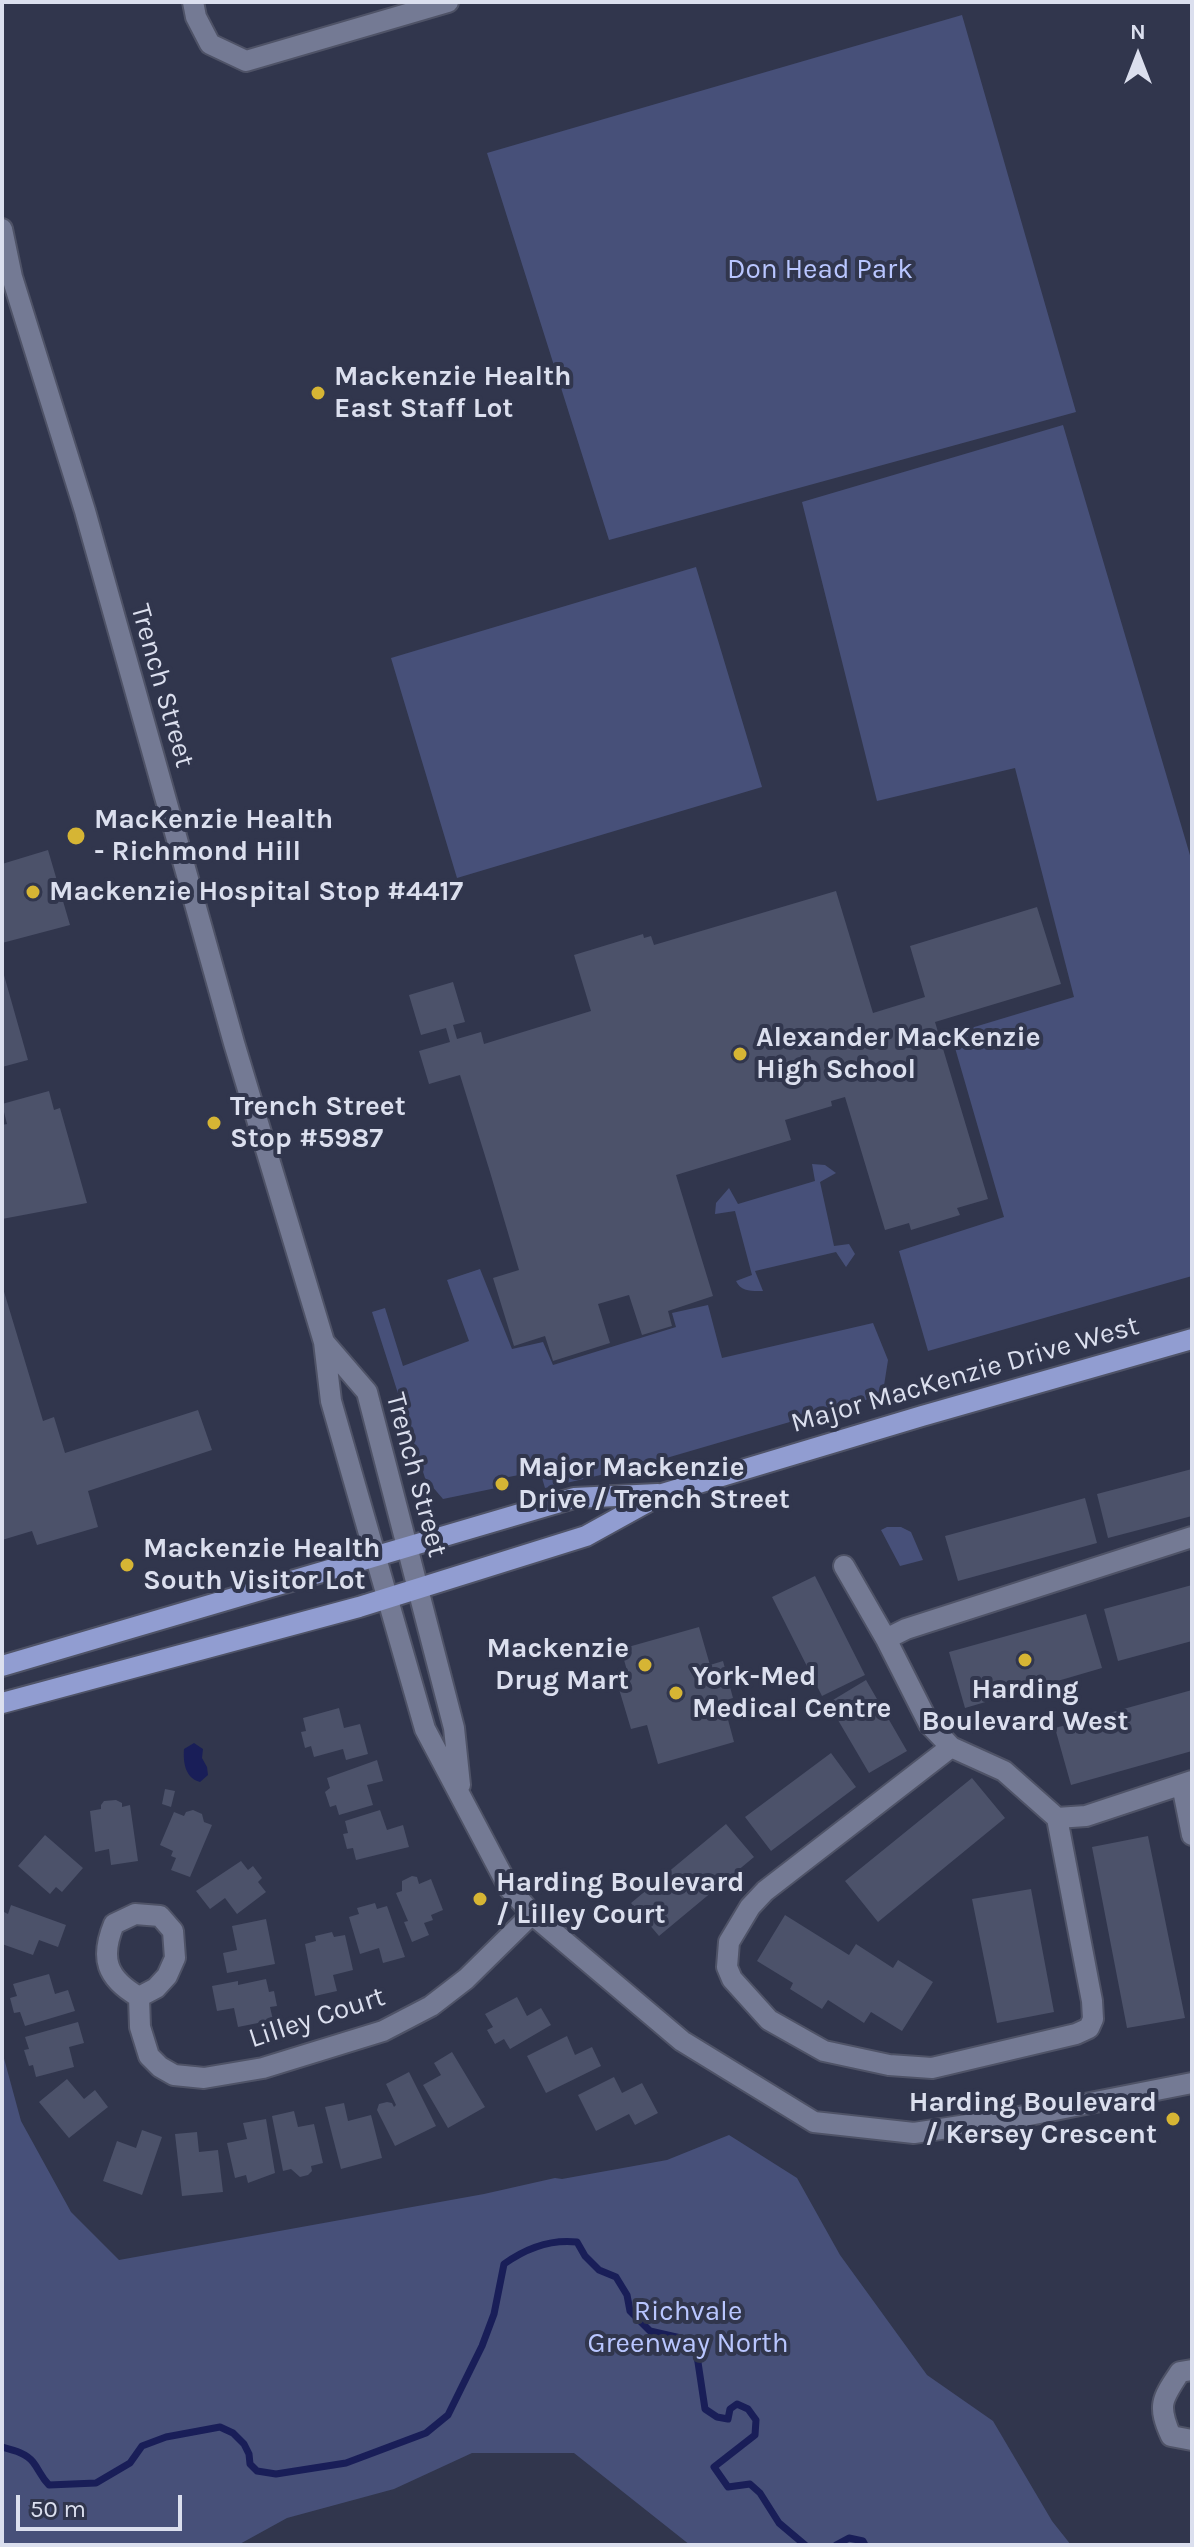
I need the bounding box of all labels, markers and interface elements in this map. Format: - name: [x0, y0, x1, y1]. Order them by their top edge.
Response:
- north arrow: [1098, 16, 1178, 96]
- text: N: [1130, 19, 1146, 45]
- park label: Don Head Park: [727, 253, 913, 287]
- place label: Mackenzie Health East Staff Lot: [334, 360, 571, 426]
- marker: Mackenzie Health East Staff Lot: [309, 384, 327, 402]
- street label: Trench Street: [123, 601, 201, 771]
- place label: MacKenzie Health - Richmond Hill: [94, 803, 333, 869]
- marker: MacKenzie Health - Richmond Hill: [65, 825, 87, 847]
- place label: Mackenzie Hospital Stop #4417: [49, 875, 463, 909]
- marker: Mackenzie Hospital Stop #4417: [24, 883, 42, 901]
- place label: Alexander MacKenzie High School: [756, 1021, 1040, 1087]
- marker: Alexander MacKenzie High School: [731, 1045, 749, 1063]
- place label: Trench Street Stop #5987: [230, 1090, 406, 1156]
- marker: Trench Street Stop #5987: [205, 1114, 223, 1132]
- street label: Major MacKenzie Drive West: [787, 1309, 1143, 1441]
- street label: Trench Street: [378, 1389, 454, 1561]
- place label: Major Mackenzie Drive / Trench Street: [518, 1451, 790, 1517]
- marker: Major Mackenzie Drive / Trench Street: [493, 1475, 511, 1493]
- place label: Mackenzie Health South Visitor Lot: [143, 1532, 380, 1598]
- marker: Mackenzie Health South Visitor Lot: [118, 1556, 136, 1574]
- place label: Mackenzie Drug Mart: [487, 1632, 629, 1698]
- marker: Harding Boulevard West: [1016, 1651, 1034, 1669]
- marker: Mackenzie Drug Mart: [636, 1656, 654, 1674]
- place label: York-Med Medical Centre: [692, 1660, 891, 1726]
- place label: Harding Boulevard West: [921, 1673, 1129, 1739]
- marker: York-Med Medical Centre: [667, 1684, 685, 1702]
- place label: Harding Boulevard / Lilley Court: [496, 1866, 744, 1932]
- marker: Harding Boulevard / Lilley Court: [471, 1890, 489, 1908]
- street label: Lilley Court: [245, 1980, 389, 2056]
- place label: Harding Boulevard / Kersey Crescent: [909, 2086, 1157, 2152]
- marker: Harding Boulevard / Kersey Crescent: [1164, 2110, 1182, 2128]
- park label: Richvale Greenway North: [587, 2295, 789, 2361]
- scale bar: [20, 2479, 186, 2529]
- text: 50 m: [30, 2495, 86, 2523]

